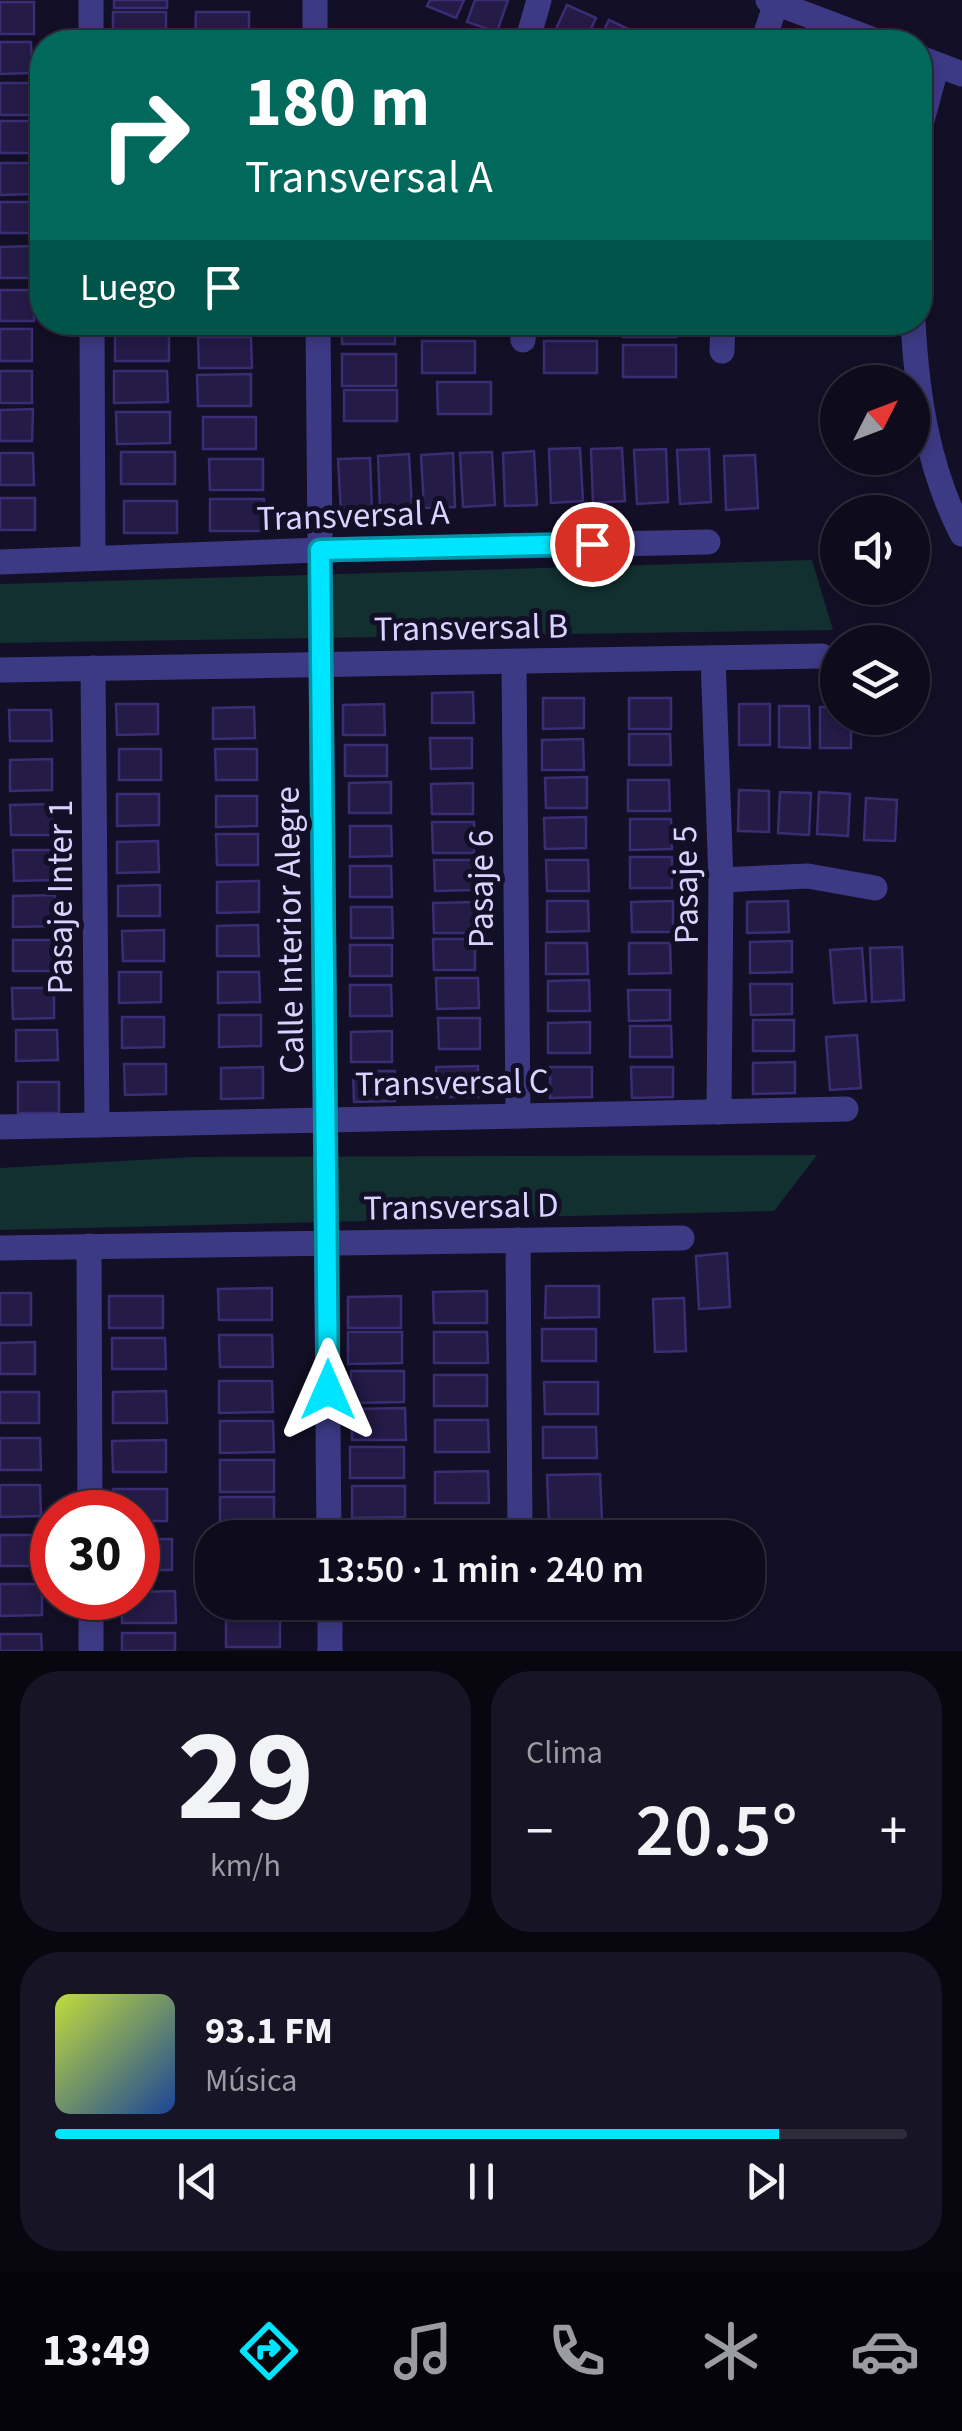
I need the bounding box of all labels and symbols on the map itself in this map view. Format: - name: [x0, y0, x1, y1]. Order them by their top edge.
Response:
- north arrow: [820, 365, 930, 475]
- street label: Transversal A: [256, 488, 450, 544]
- pin: [550, 502, 635, 587]
- street label: Transversal B: [373, 601, 569, 655]
- street label: Calle Interior Alegre: [262, 786, 318, 1074]
- street label: Pasaje Inter 1: [36, 800, 86, 994]
- street label: Pasaje 5: [660, 825, 712, 945]
- street label: Pasaje 6: [457, 830, 507, 948]
- street label: Transversal C: [355, 1056, 549, 1110]
- street label: Transversal D: [363, 1180, 559, 1234]
- position arrow: [276, 1338, 380, 1442]
- speed limit sign: 30: [30, 1490, 160, 1620]

